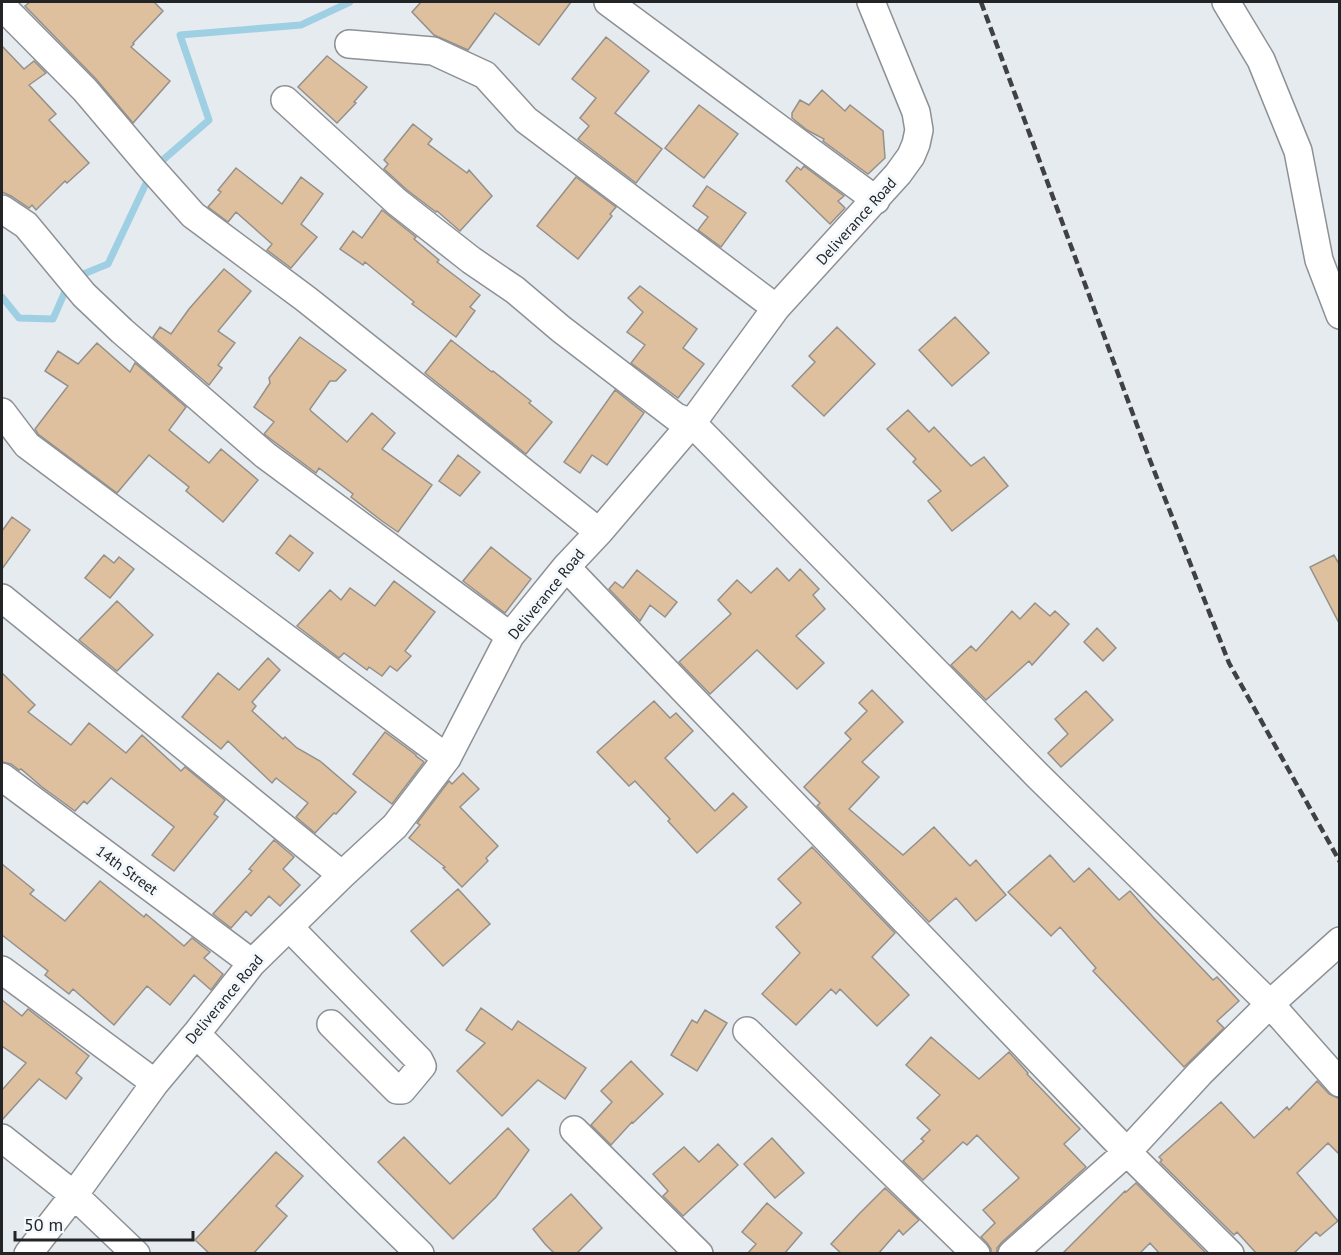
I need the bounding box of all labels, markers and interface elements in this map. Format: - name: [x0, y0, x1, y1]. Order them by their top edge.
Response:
- street label: Deliverance Road: [812, 173, 900, 269]
- street label: Deliverance Road: [504, 545, 588, 643]
- street label: 14th Street: [92, 841, 162, 899]
- street label: Deliverance Road: [181, 950, 267, 1048]
- scale bar: [15, 1204, 194, 1242]
- text: 50 m: [24, 1213, 63, 1236]

